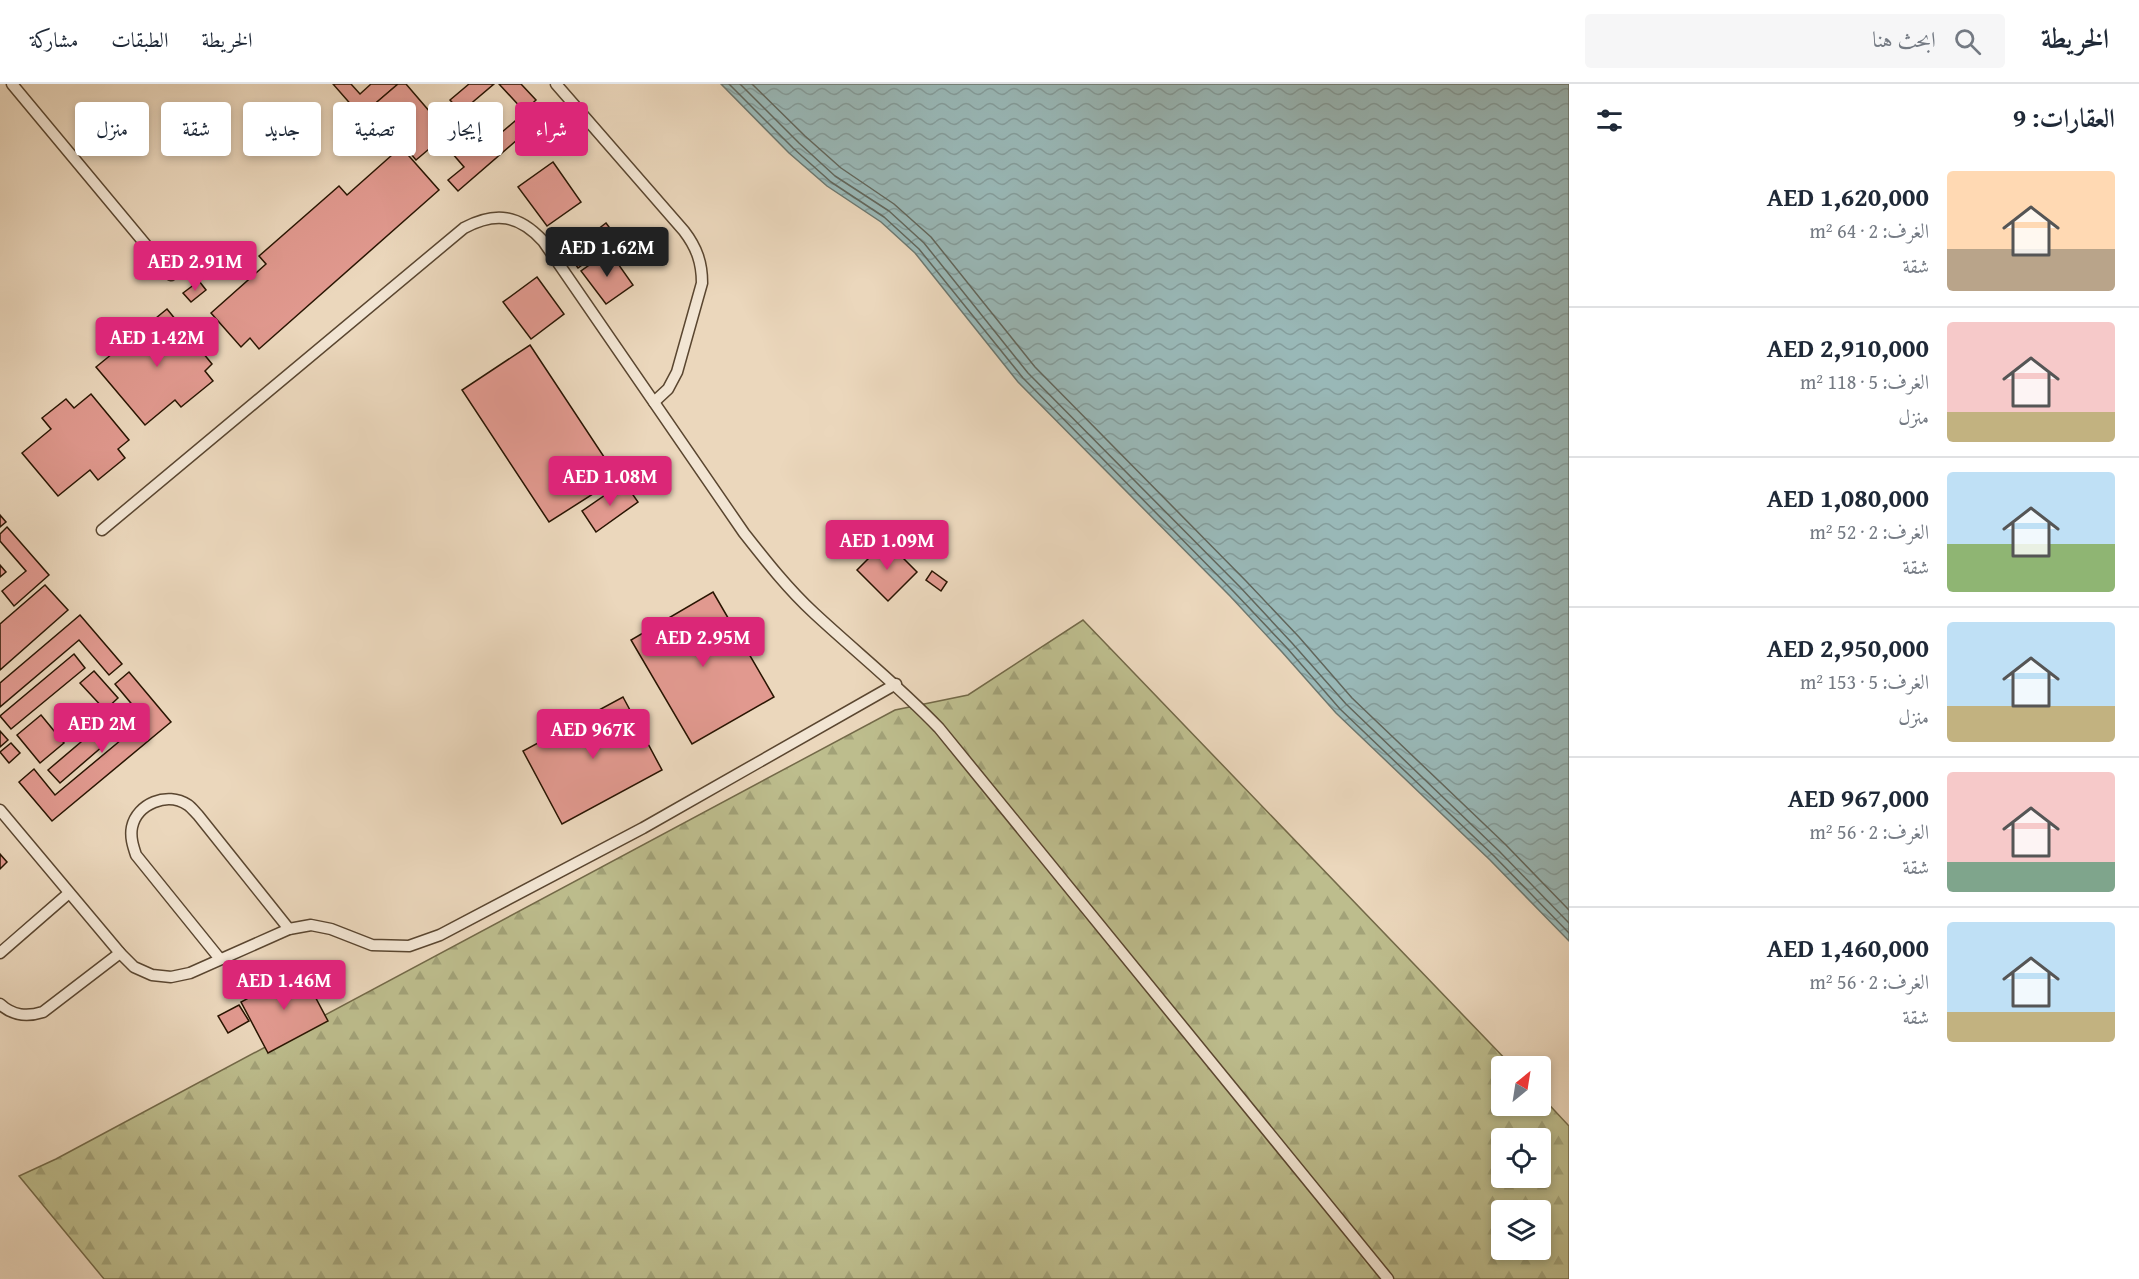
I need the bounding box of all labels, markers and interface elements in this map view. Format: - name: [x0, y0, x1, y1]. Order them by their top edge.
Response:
- search box: [1585, 14, 2005, 68]
- text: الخريطة: [2041, 17, 2109, 58]
- text: ابحث هنا: [1872, 23, 1936, 55]
- text: مشاركة: [30, 24, 78, 55]
- text: الطبقات: [111, 24, 168, 55]
- text: الخريطة: [201, 24, 253, 55]
- icon: search: [1951, 25, 1984, 58]
- text: العقارات: 9: [2013, 98, 2115, 137]
- chip: منزل: [75, 102, 149, 156]
- chip: شقة: [161, 102, 231, 156]
- chip: جديد: [243, 102, 321, 156]
- chip: تصفية: [333, 102, 416, 156]
- chip: إيجار: [428, 102, 503, 156]
- chip: شراء: [515, 102, 588, 156]
- icon: filters: [1593, 104, 1626, 137]
- text: AED 1,620,000: [1767, 177, 1929, 216]
- icon: home: [1995, 195, 2067, 267]
- text: الغرف: 2 · 64 m²: [1810, 216, 1929, 245]
- pin: AED 1.62M: [538, 227, 676, 278]
- text: AED 1.62M: [560, 232, 654, 261]
- pin: AED 2.91M: [126, 241, 264, 292]
- text: AED 2.91M: [148, 246, 242, 275]
- text: شقة: [1903, 251, 1929, 280]
- pin: AED 1.42M: [88, 317, 226, 368]
- text: AED 1.42M: [110, 322, 204, 351]
- text: AED 2,910,000: [1767, 328, 1929, 367]
- icon: home: [1995, 346, 2067, 418]
- text: الغرف: 5 · 118 m²: [1800, 367, 1929, 396]
- text: منزل: [1898, 402, 1929, 431]
- pin: AED 1.08M: [541, 456, 679, 507]
- text: AED 1.08M: [563, 461, 657, 490]
- text: AED 1,080,000: [1767, 478, 1929, 517]
- icon: home: [1995, 496, 2067, 568]
- text: الغرف: 2 · 52 m²: [1810, 517, 1929, 546]
- pin: AED 1.09M: [818, 520, 956, 571]
- text: AED 1.09M: [840, 525, 934, 554]
- text: شقة: [1903, 552, 1929, 581]
- pin: AED 2.95M: [634, 617, 772, 668]
- text: AED 2.95M: [656, 622, 750, 651]
- text: AED 2,950,000: [1767, 628, 1929, 667]
- icon: home: [1995, 646, 2067, 718]
- text: الغرف: 5 · 153 m²: [1800, 667, 1929, 696]
- text: منزل: [1898, 702, 1929, 731]
- pin: AED 2M: [53, 703, 151, 754]
- text: AED 2M: [68, 708, 136, 737]
- pin: AED 967K: [531, 709, 655, 760]
- text: AED 967K: [551, 714, 635, 743]
- text: AED 967,000: [1788, 778, 1929, 817]
- icon: home: [1995, 796, 2067, 868]
- text: الغرف: 2 · 56 m²: [1810, 817, 1929, 846]
- text: شقة: [1903, 852, 1929, 881]
- text: AED 1,460,000: [1767, 928, 1929, 967]
- icon: home: [1995, 946, 2067, 1018]
- pin: AED 1.46M: [215, 960, 353, 1011]
- text: AED 1.46M: [237, 965, 331, 994]
- text: الغرف: 2 · 56 m²: [1810, 967, 1929, 996]
- text: شقة: [1903, 1002, 1929, 1031]
- north arrow: [1491, 1056, 1551, 1116]
- map controls: [1491, 1056, 1551, 1260]
- button: locate: [1491, 1128, 1551, 1188]
- button: layers: [1491, 1200, 1551, 1260]

